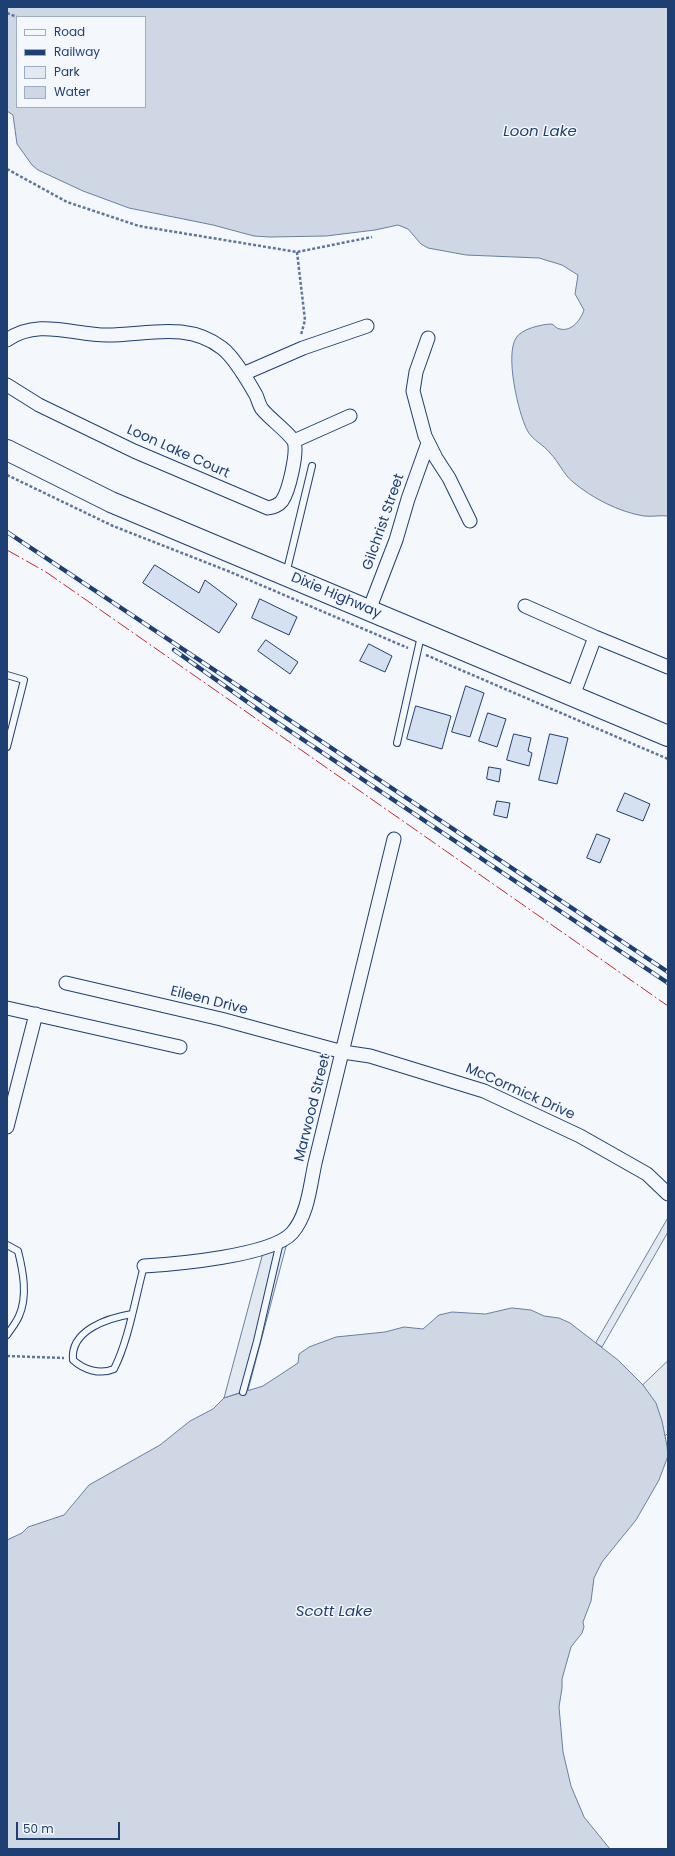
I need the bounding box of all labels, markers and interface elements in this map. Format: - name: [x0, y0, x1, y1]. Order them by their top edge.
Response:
- legend: [16, 16, 146, 108]
- text: Road: [54, 23, 85, 40]
- text: Railway: [54, 43, 100, 60]
- text: Park: [54, 63, 80, 80]
- text: Water: [54, 83, 90, 100]
- water label: Loon Lake: [503, 123, 577, 141]
- street label: Loon Lake Court: [124, 422, 232, 482]
- street label: Gilchrist Street: [360, 471, 408, 573]
- street label: Dixie Highway: [288, 569, 384, 623]
- street label: Eileen Drive: [169, 983, 249, 1019]
- street label: Marwood Street: [292, 1052, 334, 1164]
- street label: McCormick Drive: [463, 1060, 577, 1124]
- water label: Scott Lake: [296, 1603, 372, 1621]
- scale bar: [18, 1814, 122, 1840]
- text: 50 m: [23, 1820, 54, 1837]

